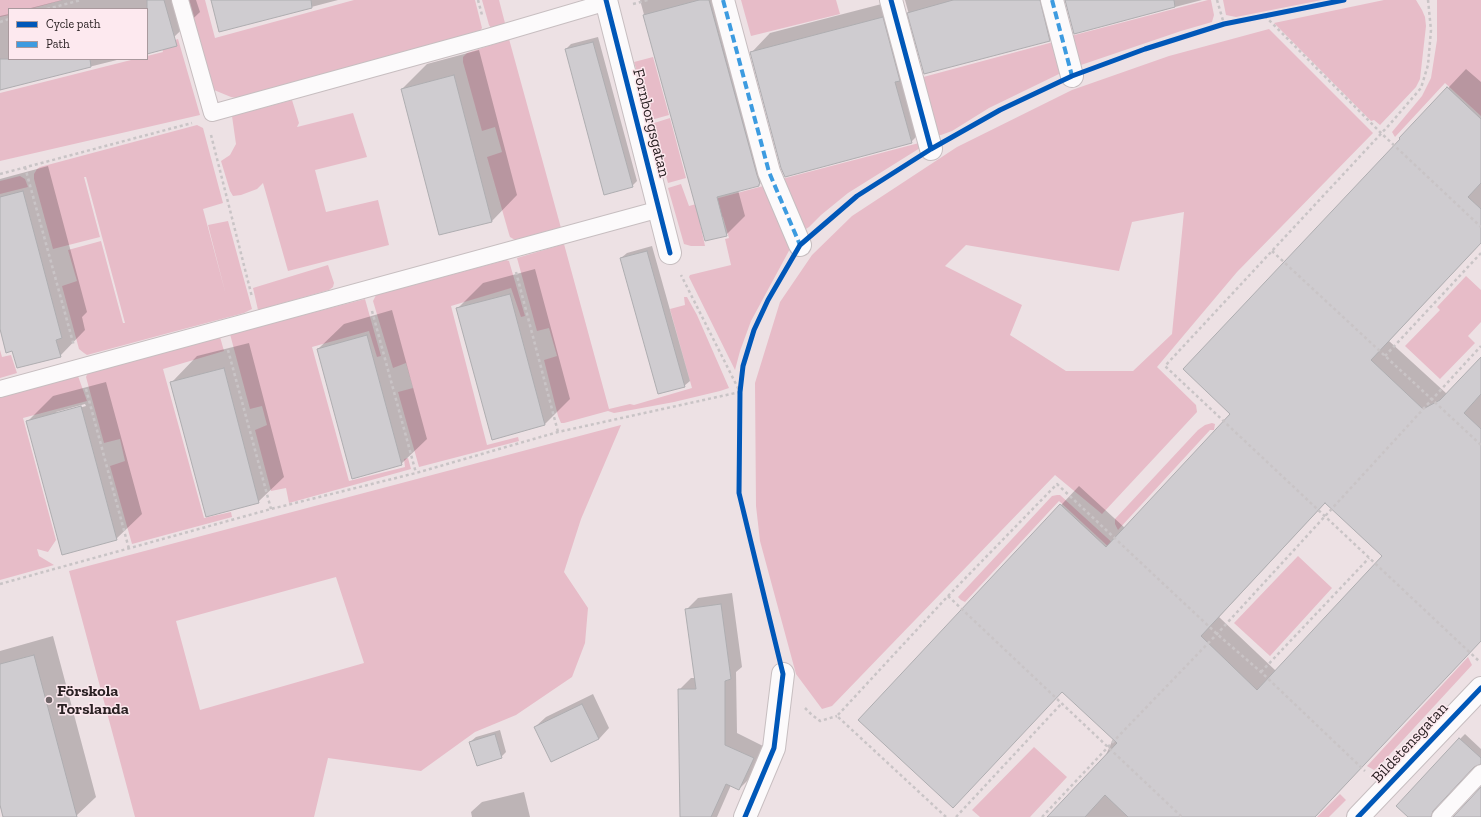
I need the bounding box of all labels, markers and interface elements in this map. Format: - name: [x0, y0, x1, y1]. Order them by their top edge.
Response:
- legend: [8, 8, 148, 60]
- text: Cycle path: [46, 17, 100, 31]
- text: Path: [46, 37, 70, 51]
- street label: Fornborgsgatan: [628, 67, 674, 179]
- place label: Förskola Torslanda: [57, 681, 129, 719]
- marker: Förskola Torslanda: [44, 695, 54, 705]
- street label: Bildstensgatan: [1368, 699, 1452, 787]

